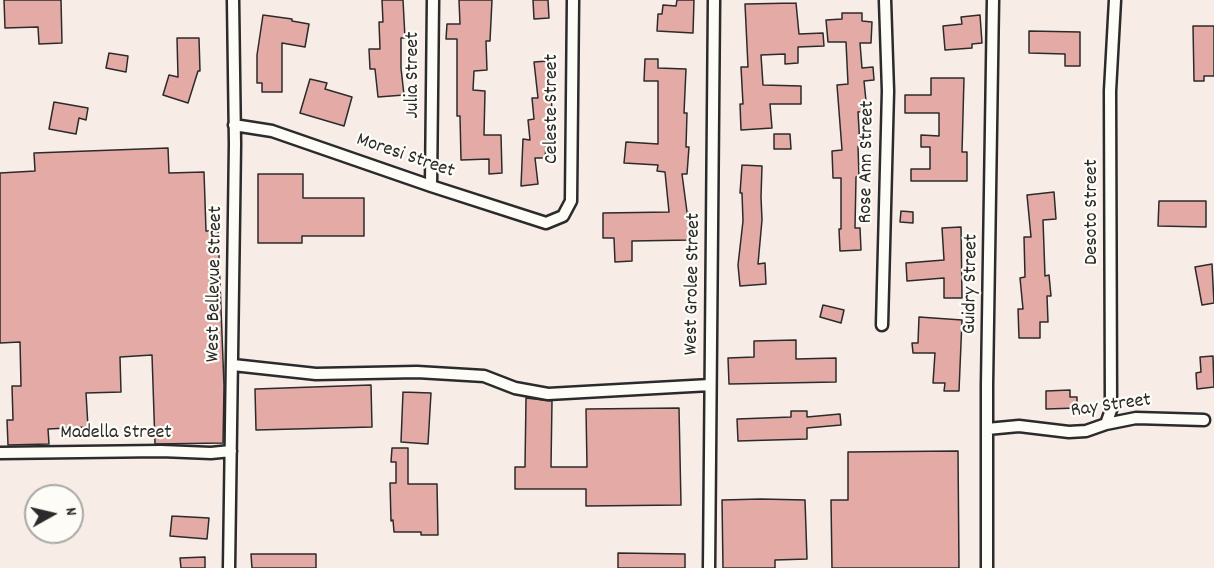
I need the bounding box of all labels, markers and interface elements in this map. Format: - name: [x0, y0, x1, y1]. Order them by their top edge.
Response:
- street label: Julia Street: [402, 32, 426, 118]
- street label: Celeste Street: [541, 54, 565, 164]
- street label: Rose Ann Street: [855, 100, 881, 224]
- street label: Moresi Street: [353, 129, 457, 185]
- street label: Desoto Street: [1081, 159, 1105, 265]
- street label: West Bellevue Street: [203, 206, 229, 362]
- street label: West Grolee Street: [681, 212, 707, 356]
- street label: Guidry Street: [959, 234, 985, 334]
- street label: Ray Street: [1070, 390, 1152, 424]
- street label: Madella Street: [60, 422, 172, 446]
- north arrow: [24, 484, 84, 544]
- text: N: [58, 506, 82, 517]

